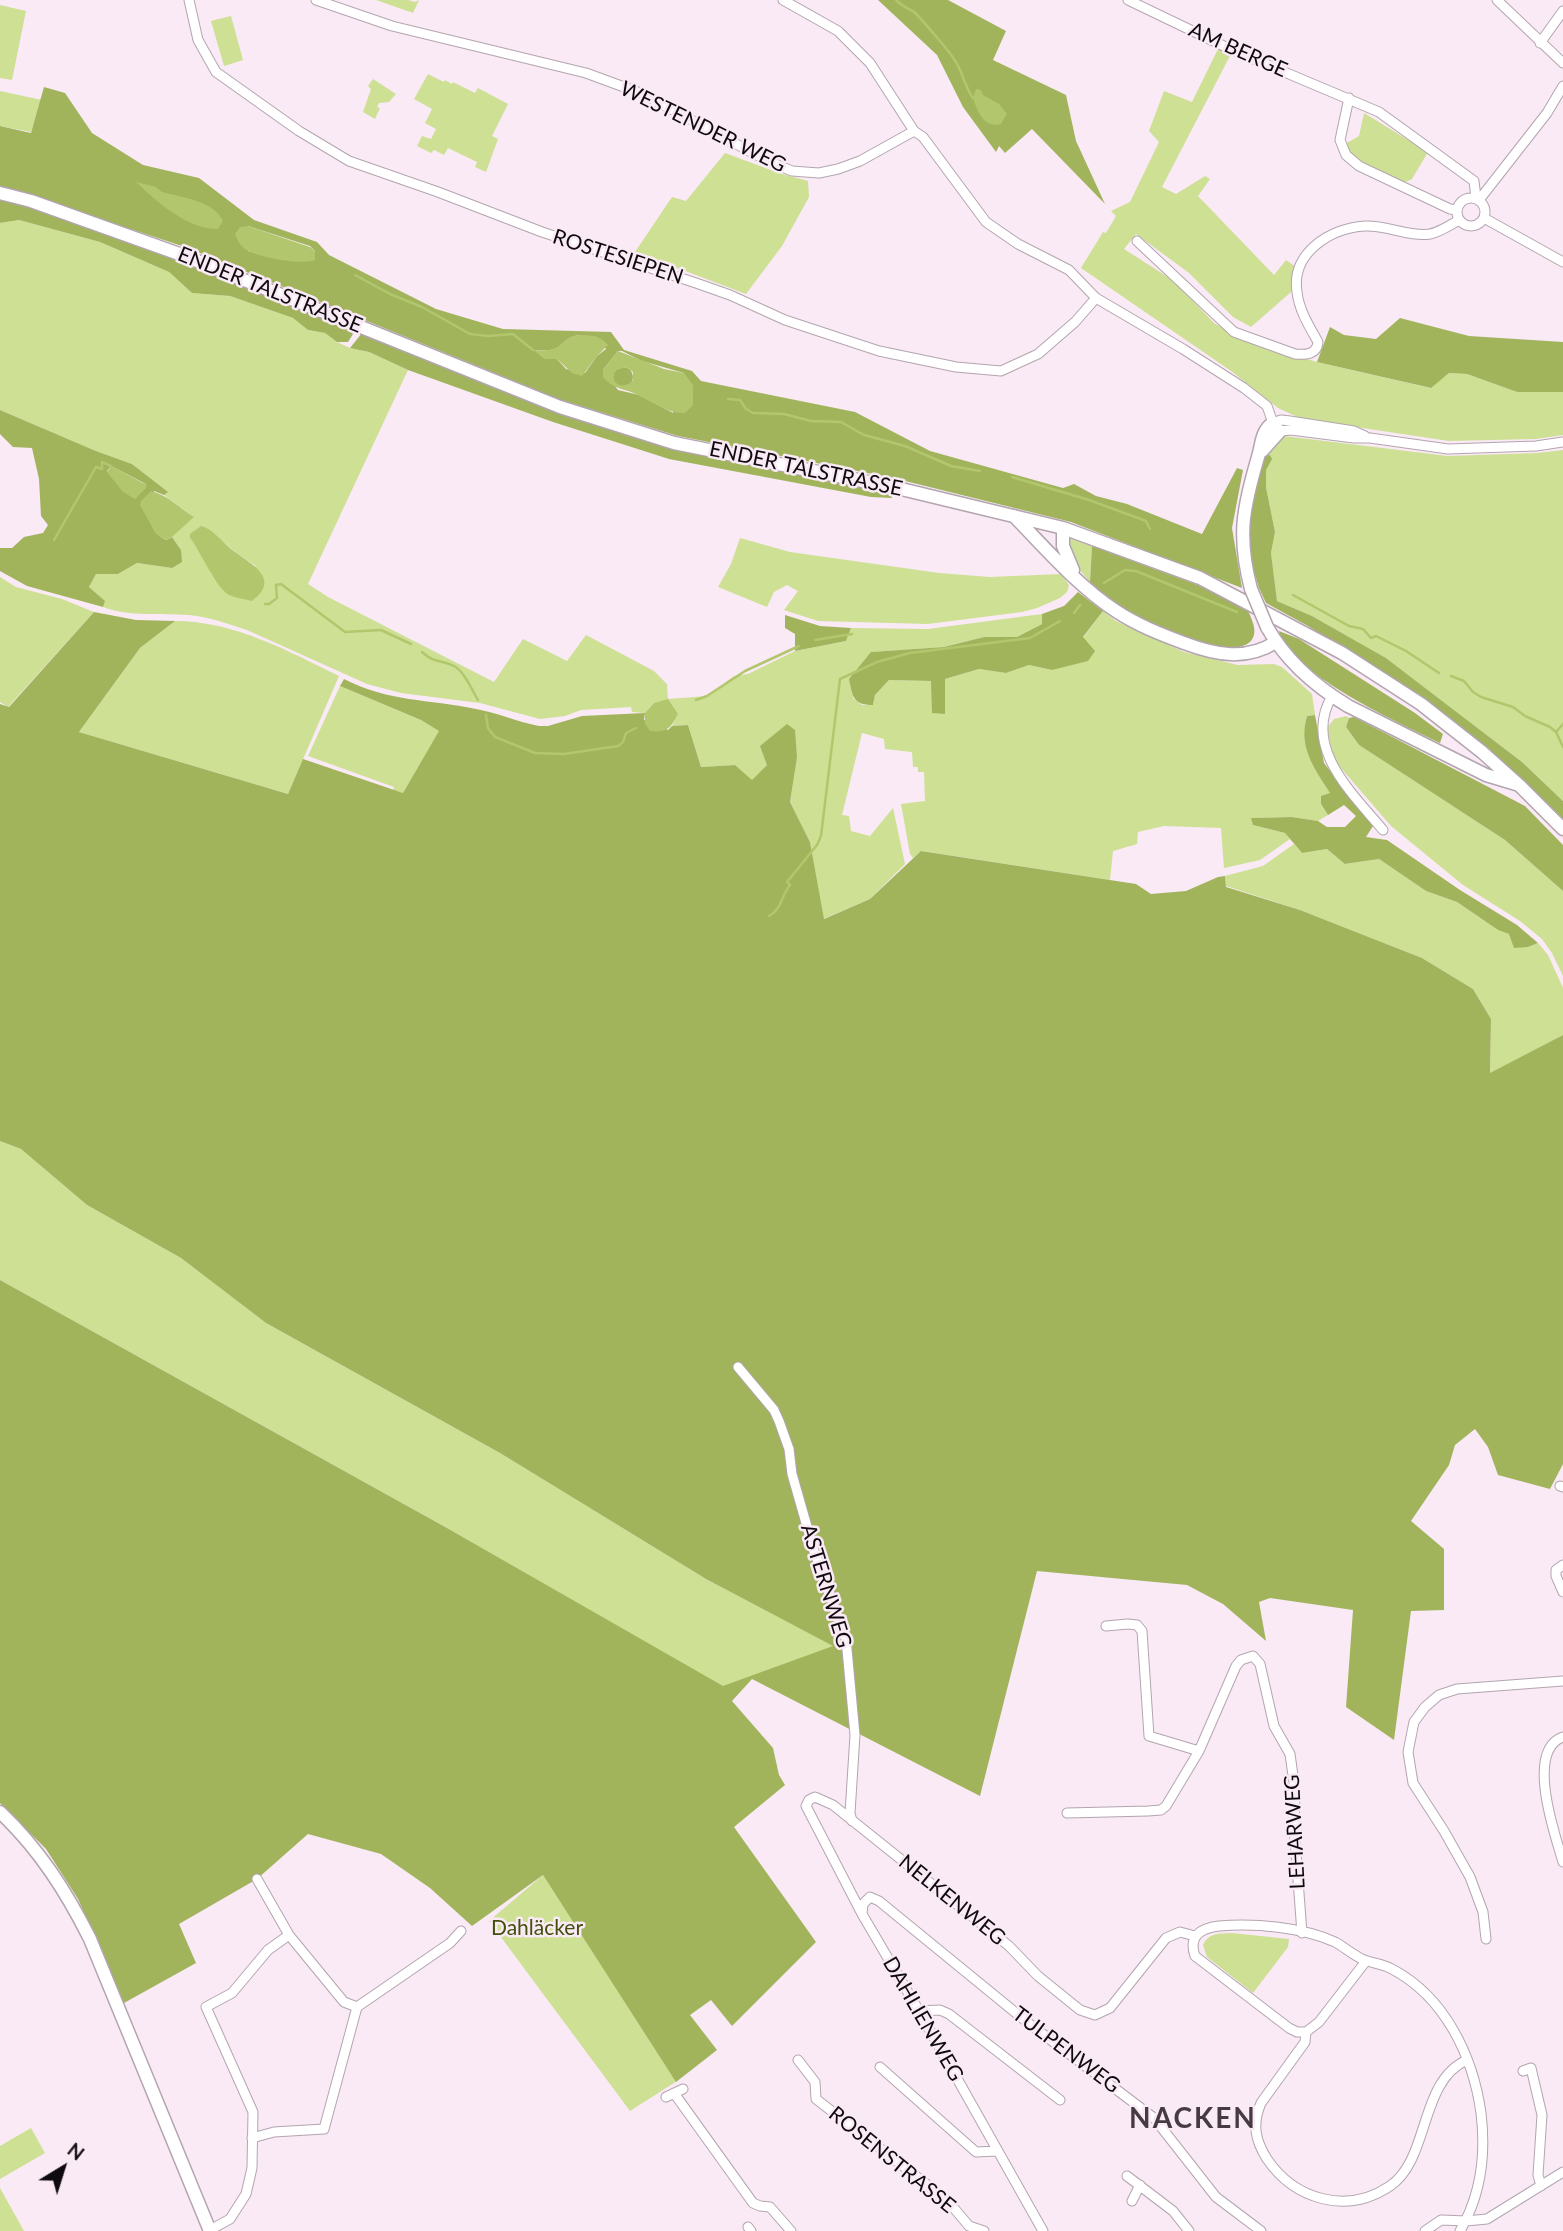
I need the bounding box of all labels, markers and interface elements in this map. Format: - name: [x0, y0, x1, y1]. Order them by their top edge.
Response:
- street label: AM BERGE: [1185, 17, 1291, 83]
- street label: WESTENDER WEG: [616, 76, 790, 178]
- street label: ROSTESIEPEN: [549, 224, 687, 290]
- street label: ENDER TALSTRASSE: [174, 241, 366, 339]
- street label: ENDER TALSTRASSE: [707, 436, 905, 502]
- street label: ASTERNWEG: [795, 1521, 857, 1651]
- street label: LEHARWEG: [1279, 1774, 1311, 1890]
- street label: NELKENWEG: [894, 1849, 1010, 1951]
- park label: Dahläcker: [491, 1915, 583, 1941]
- street label: DAHLIENWEG: [877, 1952, 969, 2086]
- street label: TULPENWEG: [1007, 2001, 1125, 2099]
- street label: ROSENSTRASSE: [824, 2101, 960, 2219]
- district label: NACKEN: [1130, 2102, 1256, 2136]
- north arrow: [28, 2133, 98, 2203]
- text: N: [63, 2137, 89, 2165]

